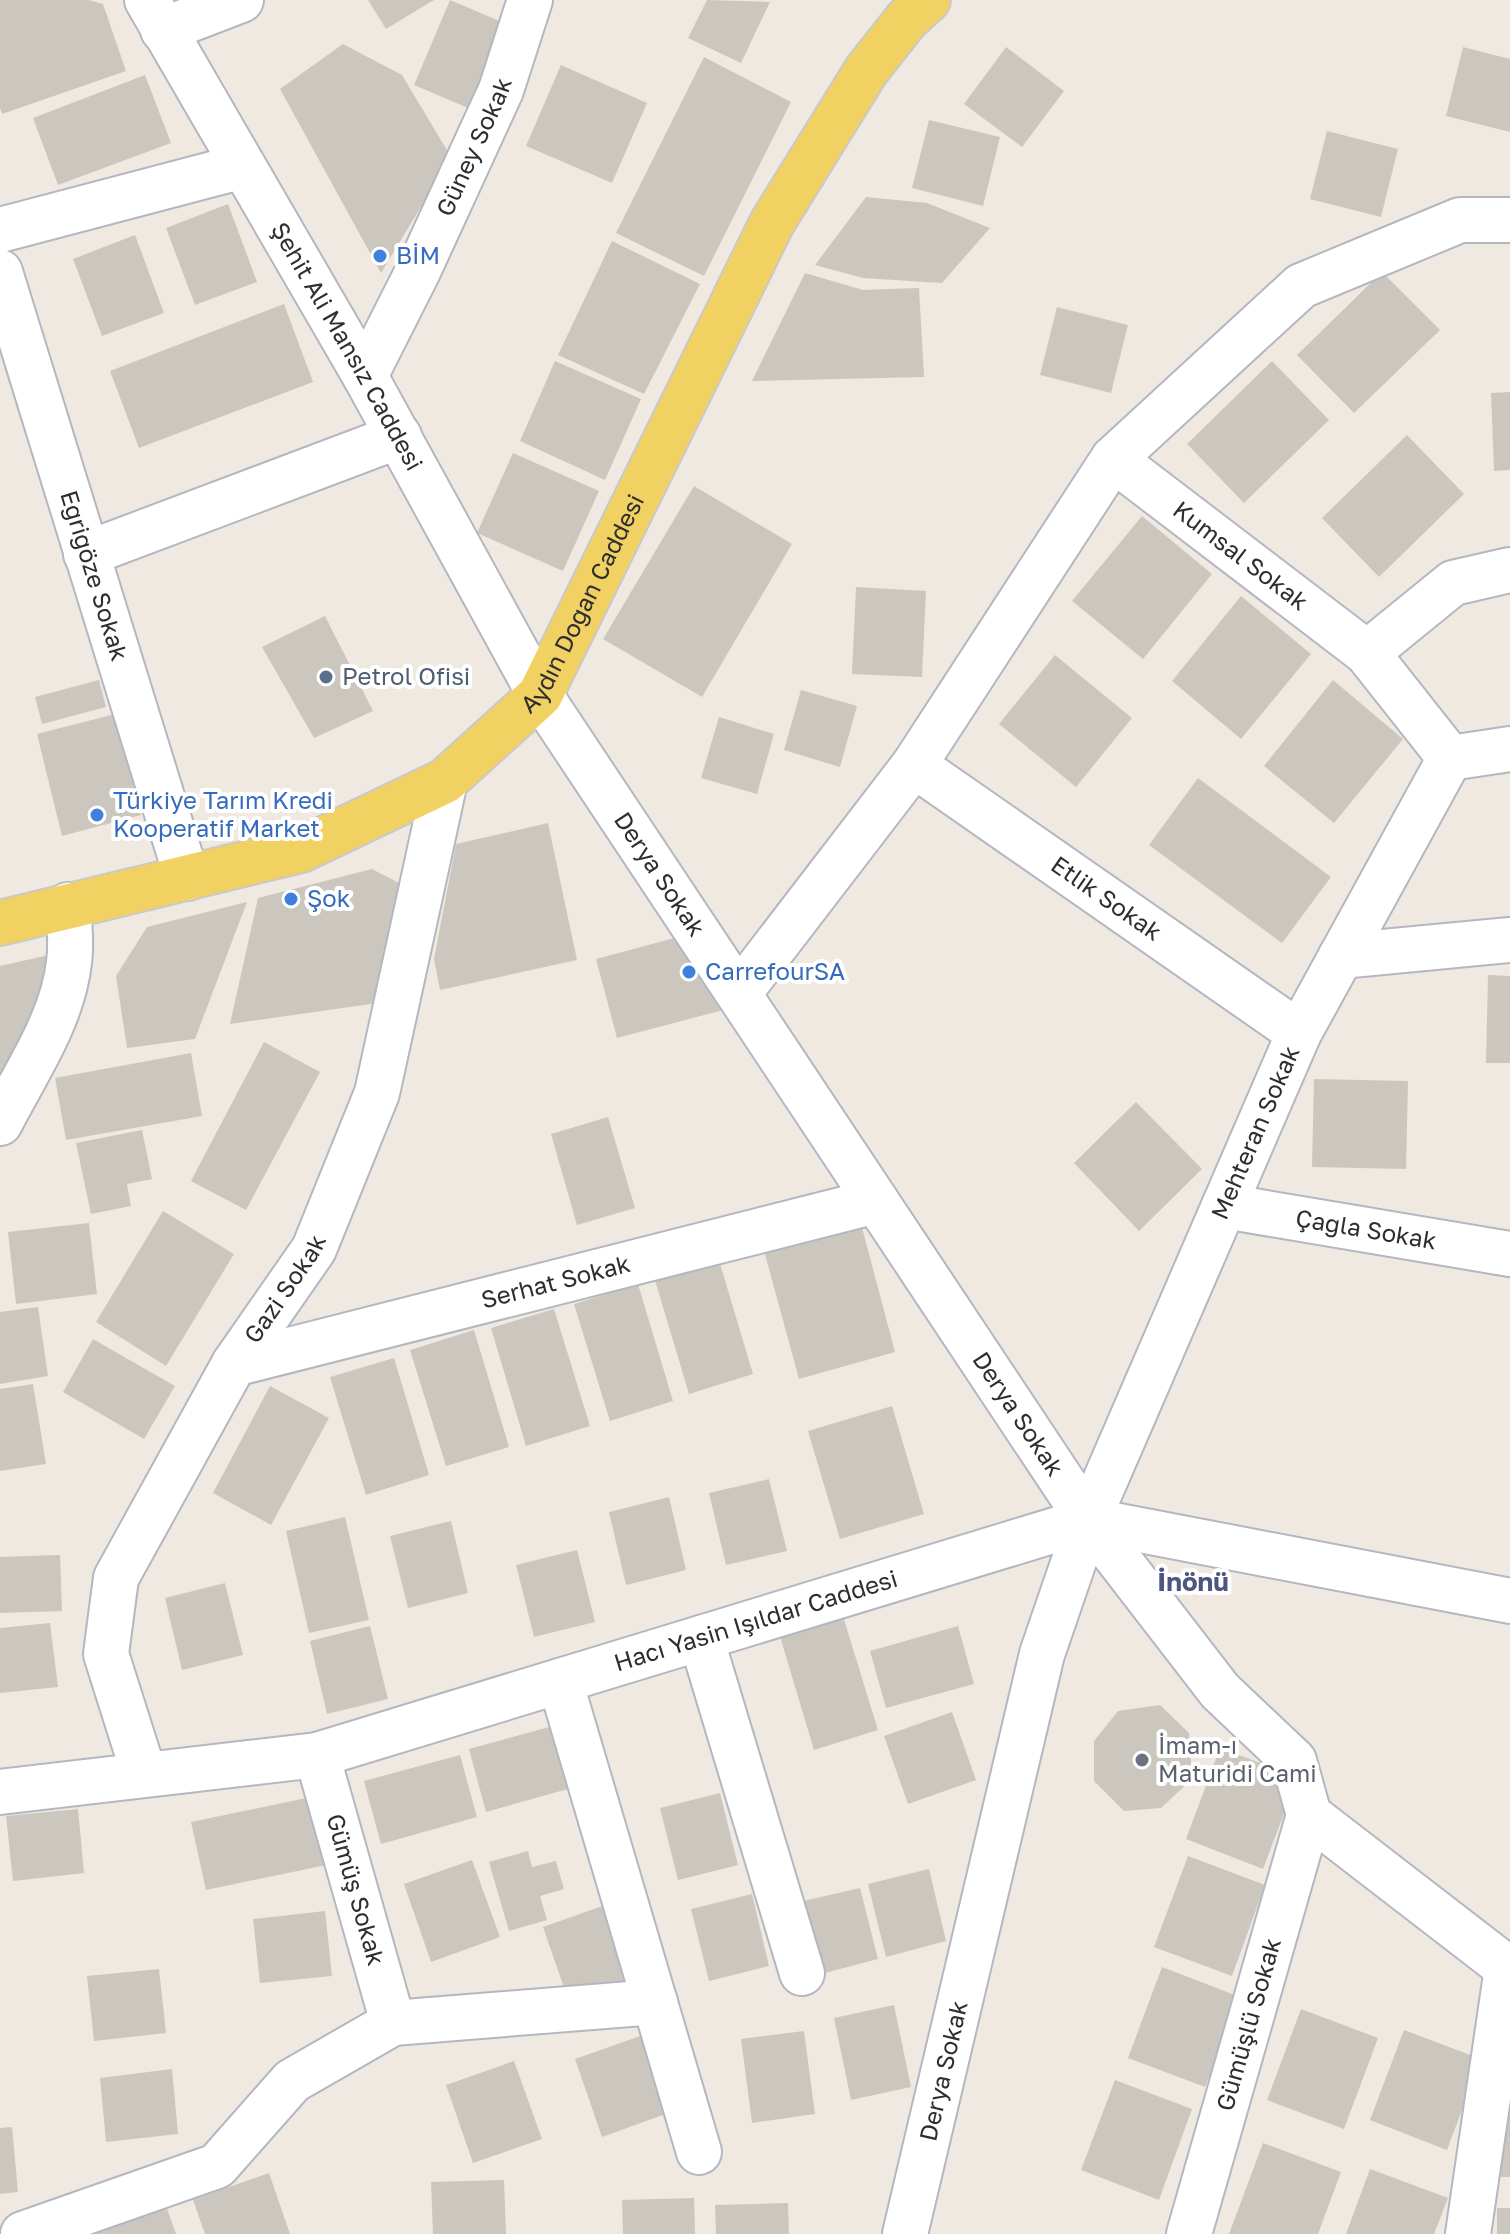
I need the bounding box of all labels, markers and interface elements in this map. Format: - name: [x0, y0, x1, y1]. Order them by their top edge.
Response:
- street label: Güney Sokak: [429, 74, 517, 220]
- street label: Şehit Ali Mansız Caddesi: [266, 217, 430, 475]
- place label: BİM: [396, 240, 440, 269]
- marker: BİM: [371, 247, 389, 265]
- street label: Eğrigöze Sokak: [55, 487, 135, 664]
- street label: Aydın Doğan Caddesi: [514, 489, 649, 719]
- street label: Kumsal Sokak: [1168, 494, 1314, 616]
- place label: Petrol Ofisi: [342, 661, 470, 690]
- marker: Petrol Ofisi: [317, 668, 335, 686]
- place label: Türkiye Tarım Kredi Kooperatif Market: [113, 785, 333, 842]
- marker: Türkiye Tarım Kredi Kooperatif Market: [88, 806, 106, 824]
- street label: Derya Sokak: [609, 806, 712, 941]
- street label: Etlik Sokak: [1046, 849, 1168, 946]
- place label: Şok: [307, 883, 350, 912]
- marker: Şok: [282, 890, 300, 908]
- place label: CarrefourSA: [705, 956, 845, 985]
- marker: CarrefourSA: [680, 963, 698, 981]
- street label: Mehteran Sokak: [1204, 1041, 1305, 1223]
- street label: Çağla Sokak: [1294, 1202, 1439, 1254]
- street label: Gazi Sokak: [237, 1230, 331, 1348]
- street label: Serhat Sokak: [478, 1248, 633, 1314]
- street label: Derya Sokak: [967, 1346, 1071, 1481]
- street label: Hacı Yasin Işıldar Caddesi: [610, 1563, 901, 1677]
- district label: İnönü: [1157, 1566, 1229, 1597]
- place label: İmam-ı Maturidi Cami: [1158, 1730, 1317, 1787]
- marker: İmam-ı Maturidi Cami: [1133, 1751, 1151, 1769]
- street label: Gümüş Sokak: [321, 1810, 392, 1968]
- street label: Gümüşlü Sokak: [1209, 1934, 1286, 2114]
- street label: Derya Sokak: [912, 1998, 973, 2144]

